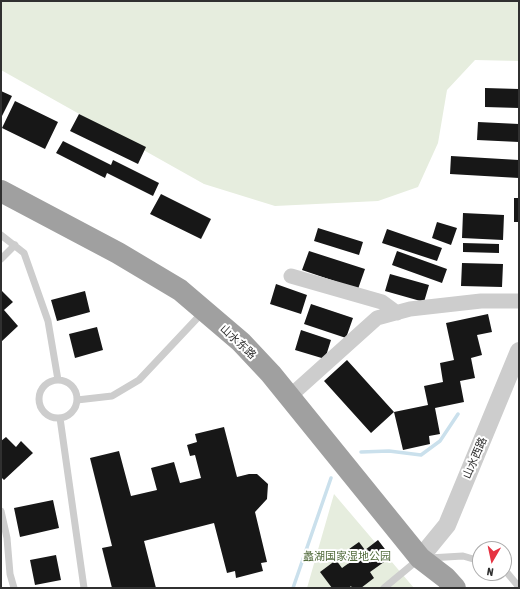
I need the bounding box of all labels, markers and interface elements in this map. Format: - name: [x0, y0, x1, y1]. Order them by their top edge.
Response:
- street label: 山水东路: [217, 322, 259, 362]
- street label: 山水西路: [460, 435, 490, 481]
- north arrow: [472, 541, 512, 581]
- park label: 蠡湖国家湿地公园: [303, 550, 391, 564]
- text: N: [486, 565, 494, 578]

